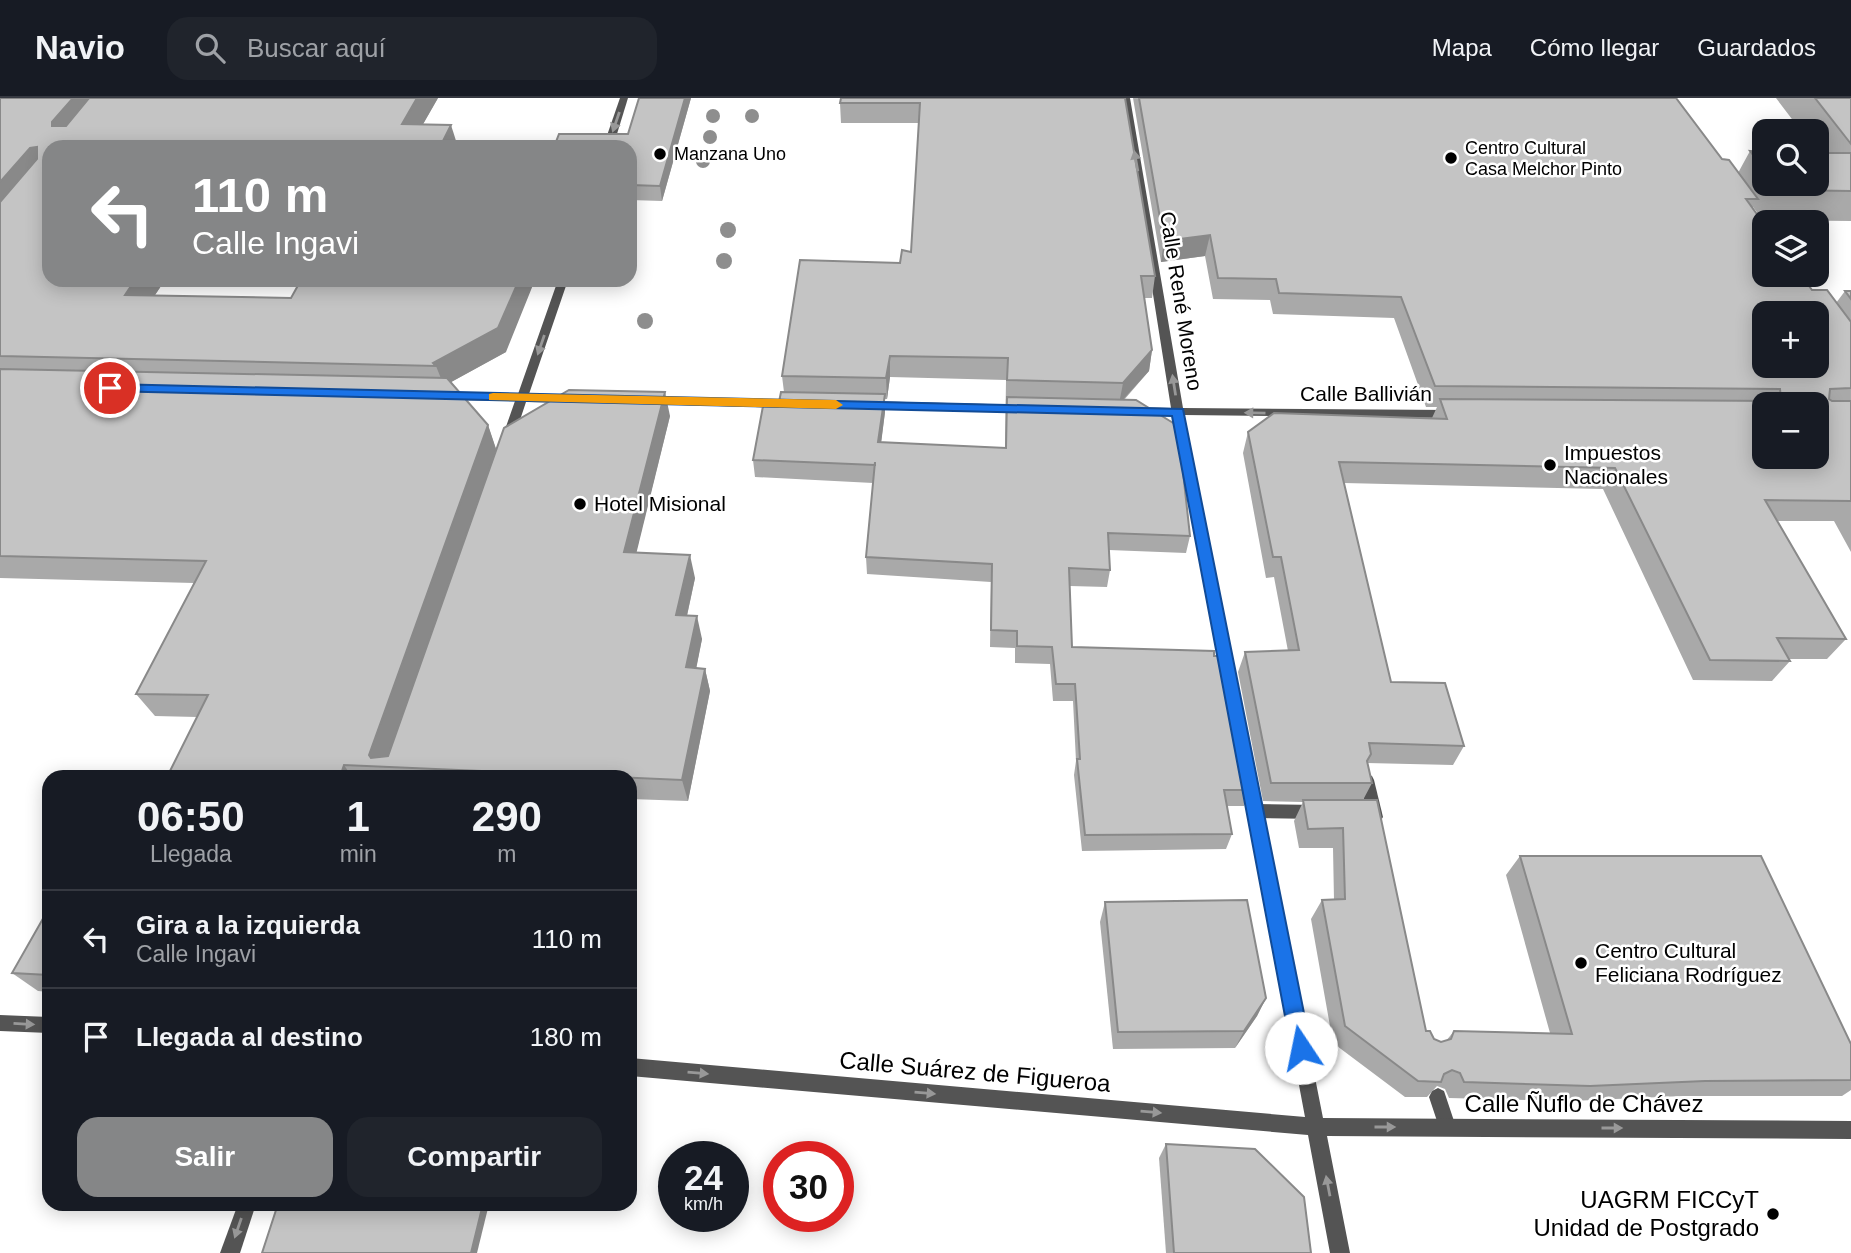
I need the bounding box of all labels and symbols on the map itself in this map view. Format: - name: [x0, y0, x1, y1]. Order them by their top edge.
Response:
- one-way arrow: [610, 112, 621, 133]
- place label: Centro Cultural Casa Melchor Pinto: [1465, 138, 1622, 179]
- place label: Manzana Uno: [674, 144, 786, 164]
- marker: Manzana Uno: [652, 146, 668, 162]
- one-way arrow: [1130, 150, 1141, 172]
- marker: Centro Cultural Casa Melchor Pinto: [1443, 150, 1459, 166]
- street label: Calle René Moreno: [1156, 210, 1207, 392]
- one-way arrow: [535, 334, 546, 355]
- pin: [80, 358, 140, 418]
- one-way arrow: [1168, 374, 1179, 396]
- street label: Calle Ballivián: [1300, 382, 1432, 405]
- one-way arrow: [1244, 407, 1266, 419]
- place label: Impuestos Nacionales: [1564, 441, 1668, 488]
- marker: Impuestos Nacionales: [1542, 457, 1558, 473]
- place label: Hotel Misional: [594, 492, 726, 515]
- marker: Hotel Misional: [572, 496, 588, 512]
- place label: Centro Cultural Feliciana Rodríguez: [1595, 939, 1782, 986]
- marker: Centro Cultural Feliciana Rodríguez: [1573, 955, 1589, 971]
- position arrow: [1264, 1011, 1338, 1085]
- one-way arrow: [14, 1019, 36, 1030]
- street label: Calle Suárez de Figueroa: [838, 1046, 1112, 1097]
- one-way arrow: [687, 1068, 709, 1079]
- one-way arrow: [914, 1088, 936, 1099]
- street label: Calle Ñuflo de Chávez: [1465, 1090, 1703, 1117]
- one-way arrow: [1141, 1107, 1163, 1118]
- one-way arrow: [1374, 1121, 1396, 1133]
- one-way arrow: [1602, 1123, 1624, 1134]
- speed limit sign: 30: [763, 1141, 854, 1232]
- one-way arrow: [1322, 1175, 1333, 1197]
- place label: UAGRM FICCyT Unidad de Postgrado: [1534, 1186, 1759, 1241]
- marker: UAGRM FICCyT Unidad de Postgrado: [1765, 1206, 1781, 1222]
- one-way arrow: [232, 1218, 243, 1239]

